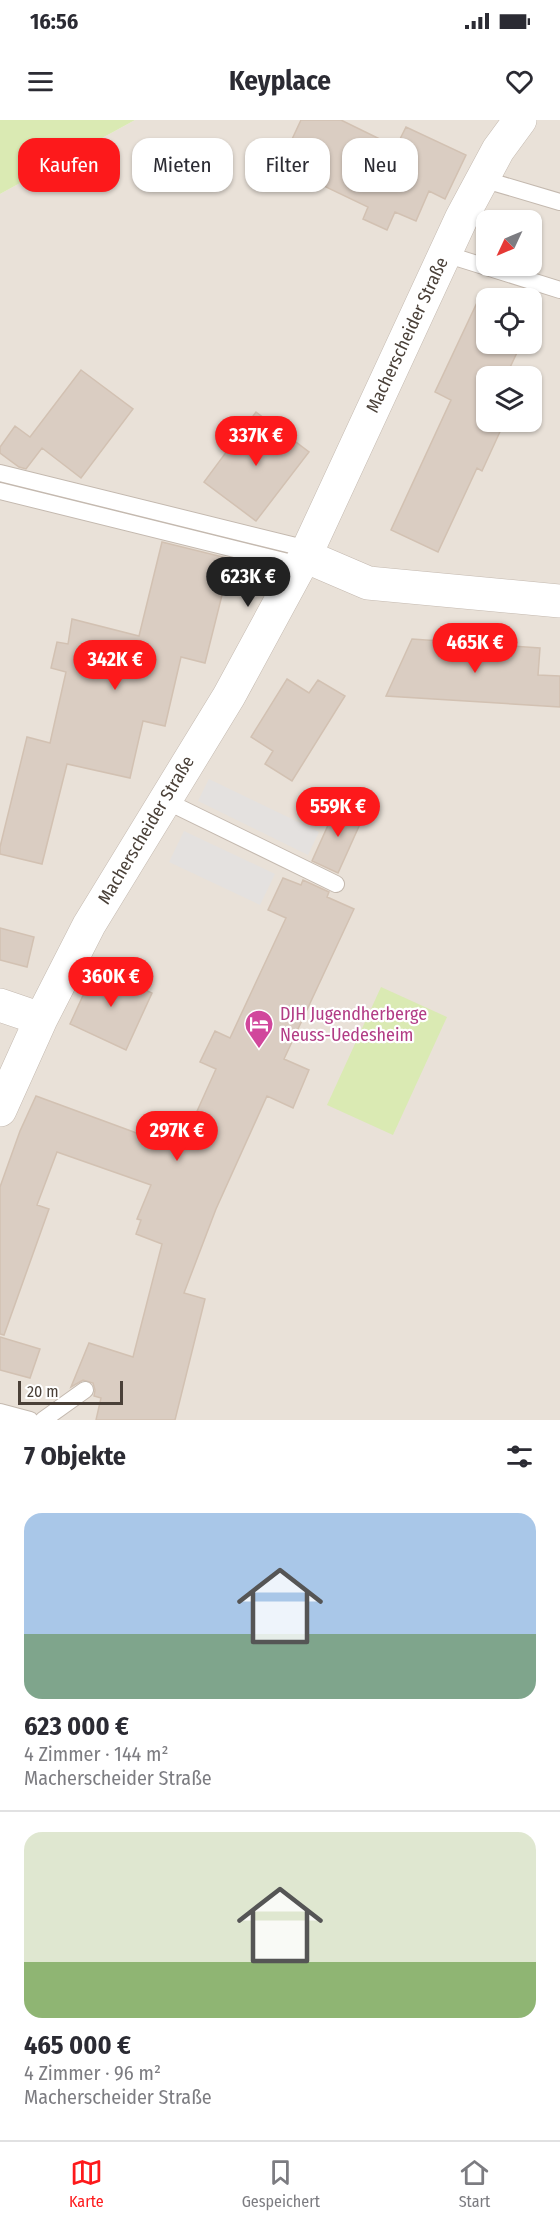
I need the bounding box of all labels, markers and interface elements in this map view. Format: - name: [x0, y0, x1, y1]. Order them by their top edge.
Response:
- text: 16:56: [30, 8, 78, 35]
- icon: menu: [24, 65, 57, 98]
- text: Keyplace: [229, 65, 331, 97]
- icon: heart: [503, 65, 536, 98]
- chip: Kaufen: [18, 138, 120, 192]
- chip: Mieten: [132, 138, 233, 192]
- chip: Filter: [245, 138, 330, 192]
- chip: Neu: [342, 138, 418, 192]
- north arrow: [476, 210, 542, 276]
- map controls: [476, 210, 542, 432]
- street label: Macherscheider Straße: [361, 254, 453, 416]
- button: locate: [476, 288, 542, 354]
- button: layers: [476, 366, 542, 432]
- pin: 337K €: [207, 416, 305, 467]
- text: 337K €: [229, 423, 283, 447]
- pin: 623K €: [199, 557, 297, 608]
- text: 623K €: [220, 564, 276, 588]
- pin: 465K €: [426, 623, 524, 674]
- text: 465K €: [447, 630, 503, 654]
- pin: 342K €: [66, 640, 164, 691]
- text: 342K €: [87, 647, 143, 671]
- street label: Macherscheider Straße: [93, 752, 199, 908]
- pin: 559K €: [289, 787, 387, 838]
- text: 559K €: [310, 794, 366, 818]
- pin: 360K €: [62, 957, 160, 1008]
- text: 360K €: [82, 964, 140, 988]
- place label: DJH Jugendherberge Neuss-Uedesheim: [280, 1003, 427, 1046]
- hotel icon: DJH Jugendherberge Neuss-Uedesheim: [243, 1008, 275, 1050]
- pin: 297K €: [128, 1111, 226, 1162]
- text: 297K €: [150, 1118, 204, 1142]
- scale bar: [18, 1378, 123, 1406]
- text: 20 m: [27, 1382, 58, 1401]
- icon: filters: [503, 1440, 536, 1473]
- text: 7 Objekte: [24, 1441, 126, 1472]
- icon: home: [226, 1552, 334, 1660]
- text: 623 000 €: [24, 1711, 129, 1742]
- text: 4 Zimmer · 144 m²: [24, 1742, 169, 1766]
- text: Macherscheider Straße: [24, 1766, 212, 1790]
- icon: home: [226, 1871, 334, 1979]
- text: 465 000 €: [24, 2030, 131, 2061]
- text: 4 Zimmer · 96 m²: [24, 2061, 161, 2085]
- text: Macherscheider Straße: [24, 2085, 212, 2109]
- tab: Karte: [69, 2156, 104, 2211]
- tab: Gespeichert: [242, 2156, 320, 2211]
- tab: Start: [458, 2156, 491, 2211]

